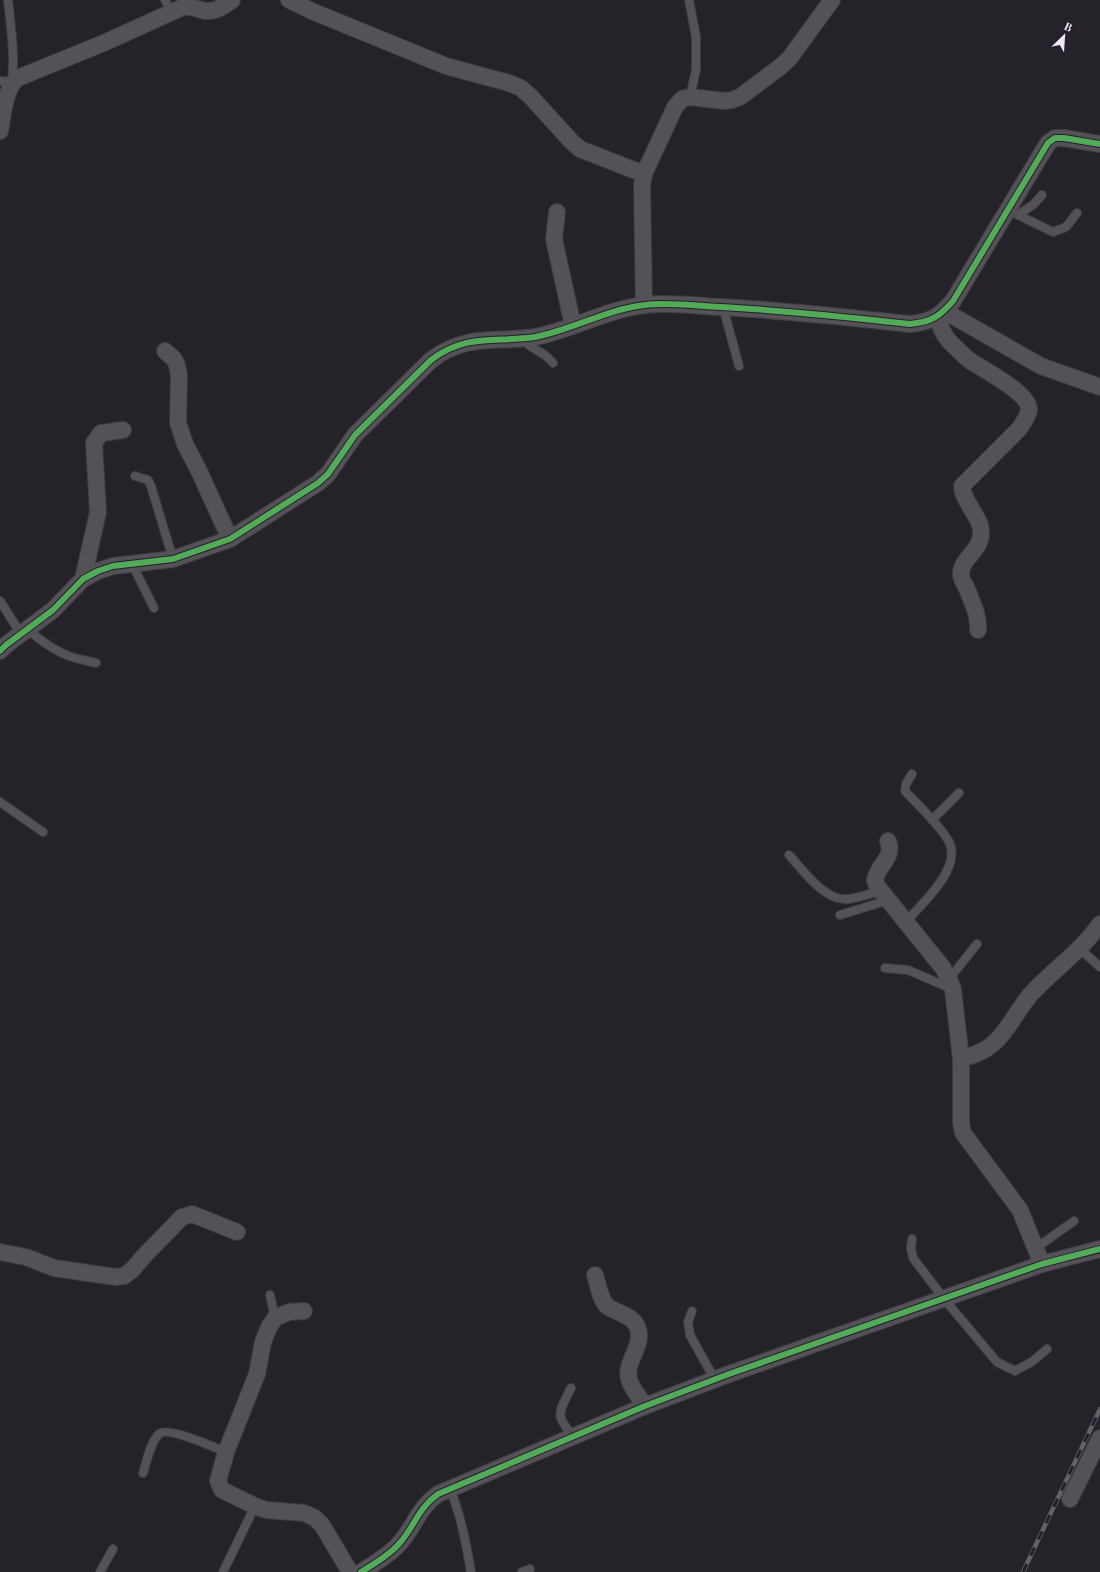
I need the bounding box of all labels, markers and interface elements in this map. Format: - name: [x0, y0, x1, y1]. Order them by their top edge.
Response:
- north arrow: [1044, 16, 1084, 56]
- text: B: [1062, 18, 1076, 35]

